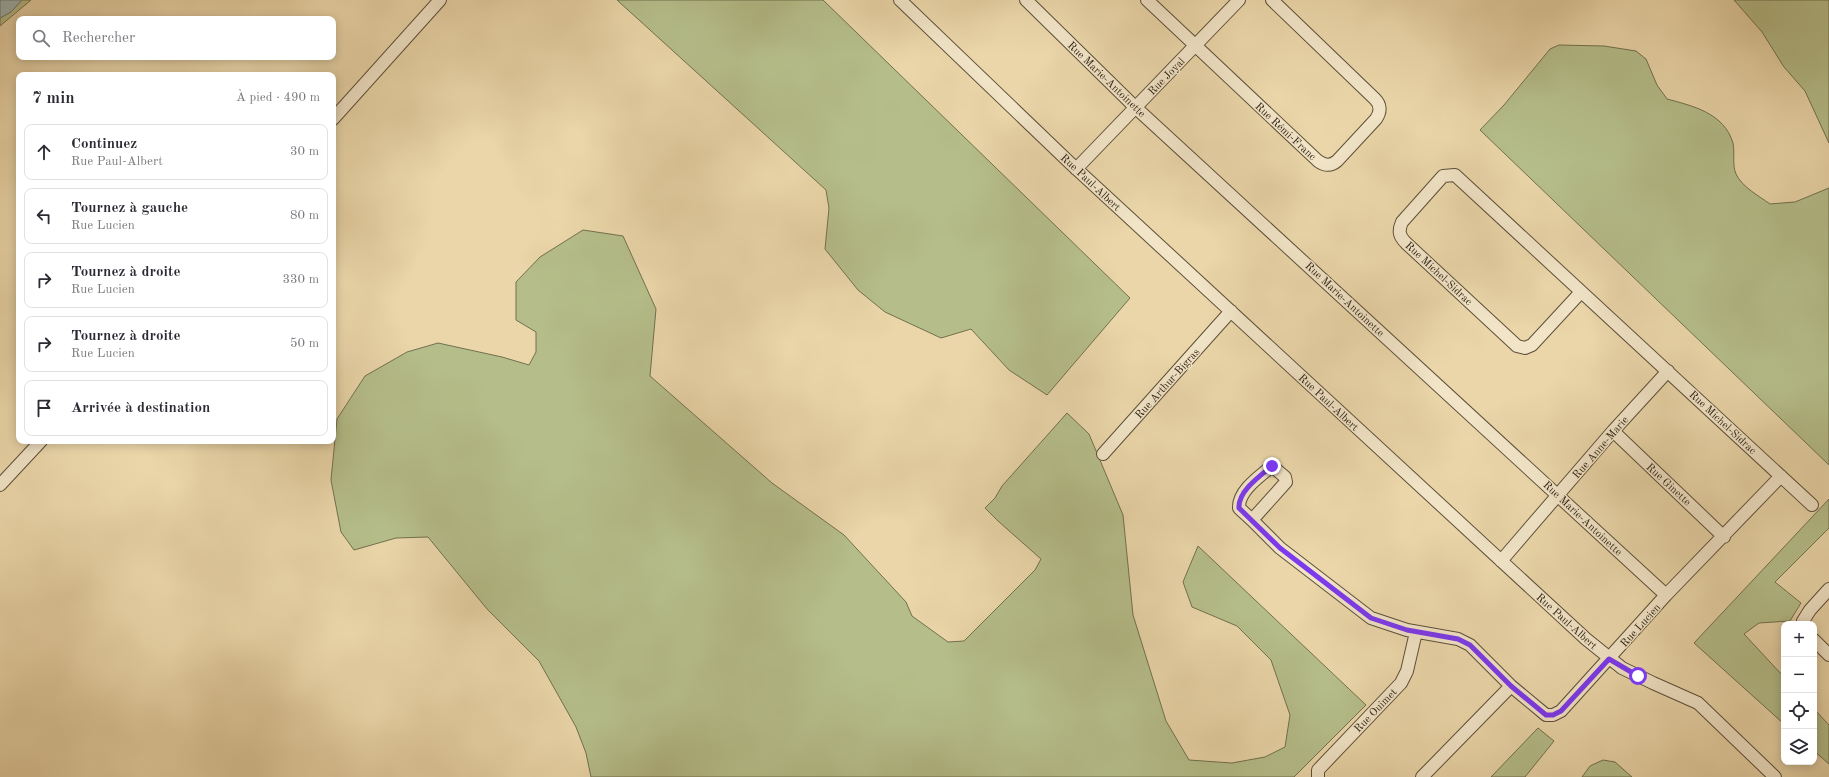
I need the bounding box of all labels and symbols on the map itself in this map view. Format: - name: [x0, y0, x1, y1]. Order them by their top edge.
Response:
- street label: Rue Marie-Antoinette: [1065, 40, 1147, 120]
- street label: Rue Joyal: [1147, 56, 1187, 98]
- street label: Rue Rémi-Franc: [1252, 101, 1318, 163]
- street label: Rue Paul-Albert: [1058, 153, 1122, 214]
- street label: Rue Michel-Sidrac: [1402, 240, 1474, 308]
- street label: Rue Marie-Antoinette: [1302, 261, 1386, 339]
- street label: Rue Arthur-Bigras: [1134, 347, 1203, 421]
- street label: Rue Paul-Albert: [1296, 373, 1360, 434]
- street label: Rue Michel-Sidrac: [1686, 389, 1758, 457]
- street label: Rue Anne-Marie: [1571, 415, 1631, 481]
- route end: [1263, 457, 1281, 475]
- street label: Rue Ginette: [1644, 462, 1692, 508]
- street label: Rue Marie-Antoinette: [1540, 480, 1624, 558]
- street label: Rue Paul-Albert: [1533, 592, 1599, 652]
- street label: Rue Lucien: [1619, 602, 1663, 650]
- route start: [1629, 667, 1647, 685]
- street label: Rue Ouimet: [1353, 687, 1400, 735]

